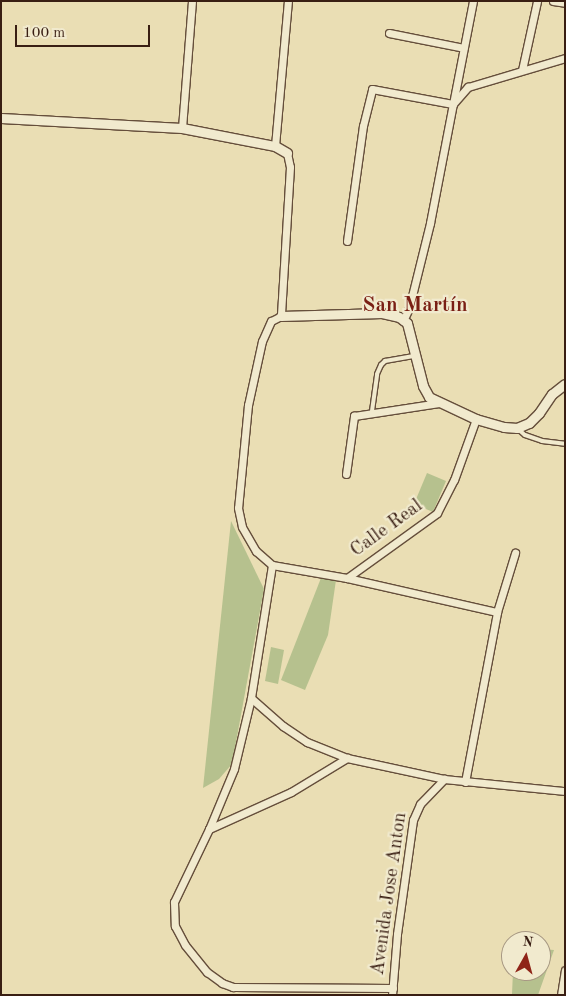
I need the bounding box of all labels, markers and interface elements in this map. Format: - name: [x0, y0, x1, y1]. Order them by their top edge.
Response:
- scale bar: [18, 15, 152, 47]
- text: 100 m: [23, 26, 65, 41]
- district label: San Martín: [362, 293, 468, 319]
- street label: Calle Real: [347, 495, 427, 563]
- street label: Avenida Jose Anton: [367, 811, 413, 977]
- north arrow: [501, 931, 551, 981]
- text: N: [522, 935, 534, 950]

